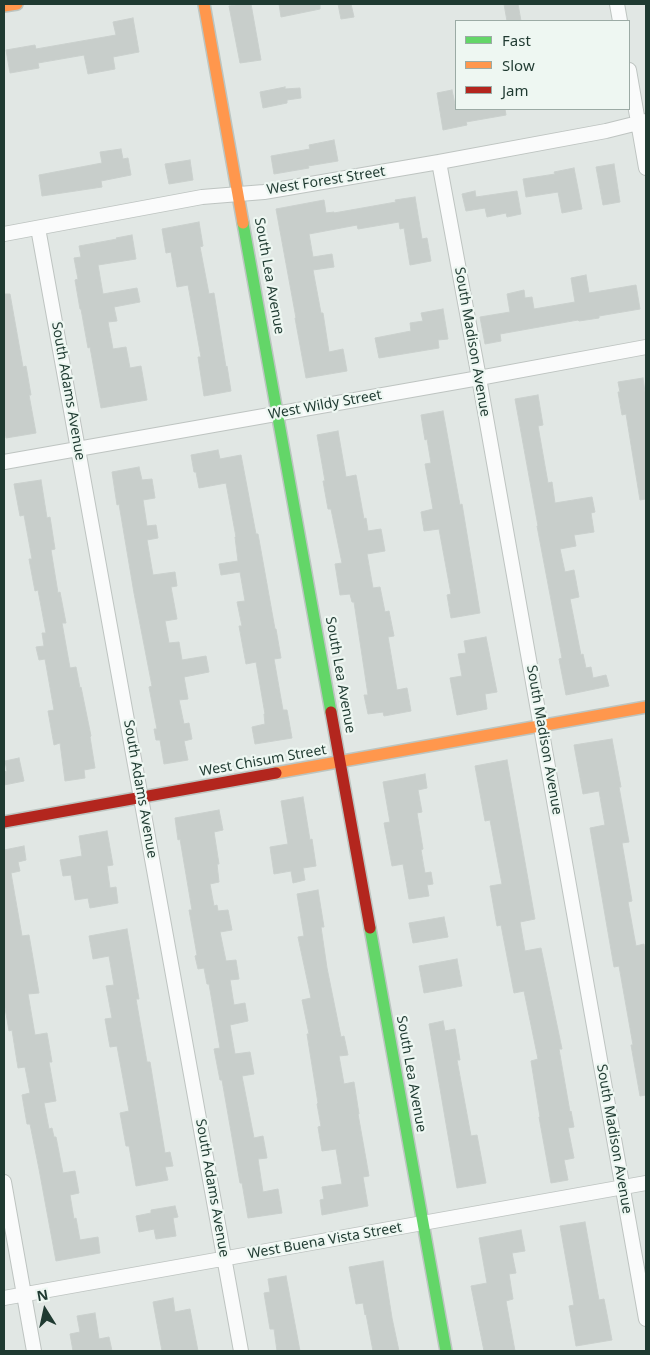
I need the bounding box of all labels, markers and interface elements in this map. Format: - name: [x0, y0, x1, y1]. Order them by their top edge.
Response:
- legend: [455, 20, 630, 110]
- text: Fast: [502, 30, 531, 50]
- text: Slow: [502, 55, 535, 75]
- text: Jam: [502, 80, 529, 100]
- street label: West Forest Street: [266, 163, 386, 199]
- street label: South Lea Avenue: [250, 216, 288, 336]
- street label: South Madison Avenue: [451, 266, 493, 418]
- street label: South Adams Avenue: [48, 321, 88, 461]
- street label: West Wildy Street: [267, 387, 383, 423]
- street label: South Lea Avenue: [321, 615, 359, 735]
- street label: South Madison Avenue: [523, 664, 565, 816]
- street label: South Adams Avenue: [120, 719, 160, 859]
- street label: West Chisum Street: [198, 742, 328, 780]
- street label: South Lea Avenue: [392, 1014, 430, 1134]
- street label: South Madison Avenue: [593, 1063, 635, 1215]
- street label: South Adams Avenue: [192, 1118, 232, 1258]
- street label: West Buena Vista Street: [247, 1219, 403, 1263]
- text: N: [35, 1284, 50, 1305]
- north arrow: [20, 1285, 70, 1335]

